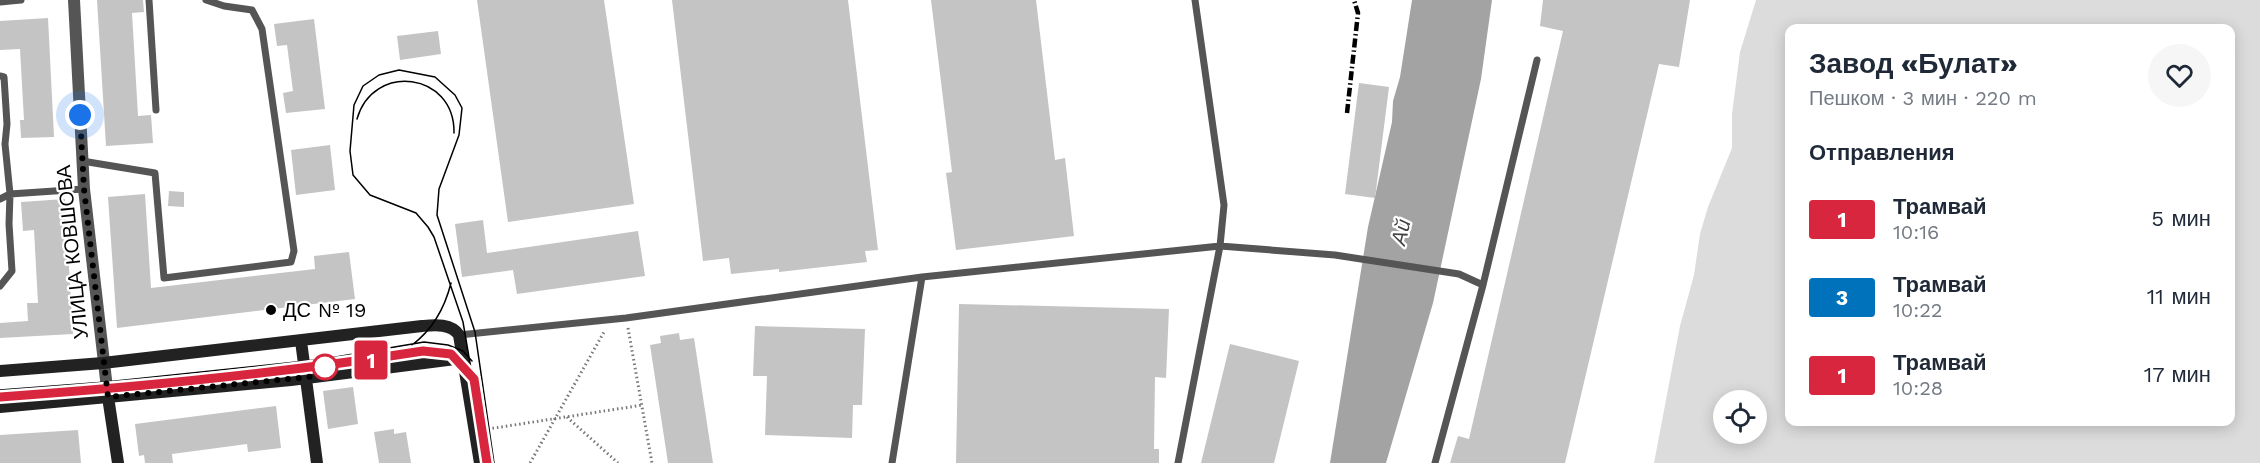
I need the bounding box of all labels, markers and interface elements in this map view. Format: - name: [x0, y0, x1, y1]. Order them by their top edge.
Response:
- button: heart: [2148, 44, 2211, 107]
- text: Завод «Булат»: [1809, 47, 2018, 80]
- text: Пешком · 3 мин · 220 m: [1809, 86, 2037, 110]
- your location: [65, 100, 95, 130]
- text: Отправления: [1809, 140, 1955, 165]
- street label: УЛИЦА КОВШОВА: [51, 163, 93, 340]
- text: Трамвай: [1893, 194, 1987, 219]
- text: 5 мин: [2151, 206, 2211, 231]
- text: 1: [1837, 207, 1847, 232]
- water label: Ай: [1385, 216, 1416, 249]
- text: 10:16: [1893, 220, 1939, 244]
- text: Трамвай: [1893, 272, 1987, 297]
- text: 11 мин: [2147, 284, 2211, 309]
- text: 3: [1836, 285, 1848, 310]
- place label: ДС № 19: [283, 298, 366, 322]
- text: 10:22: [1893, 298, 1942, 322]
- marker: ДС № 19: [264, 303, 278, 317]
- line badge: 1: [352, 340, 391, 380]
- text: 1: [366, 348, 376, 373]
- text: Трамвай: [1893, 350, 1987, 375]
- unlabelled marker: [312, 354, 338, 380]
- text: 17 мин: [2144, 362, 2211, 387]
- text: 1: [1837, 363, 1847, 388]
- text: 10:28: [1893, 376, 1943, 400]
- map controls: [1713, 390, 1767, 444]
- button: locate: [1713, 390, 1767, 444]

